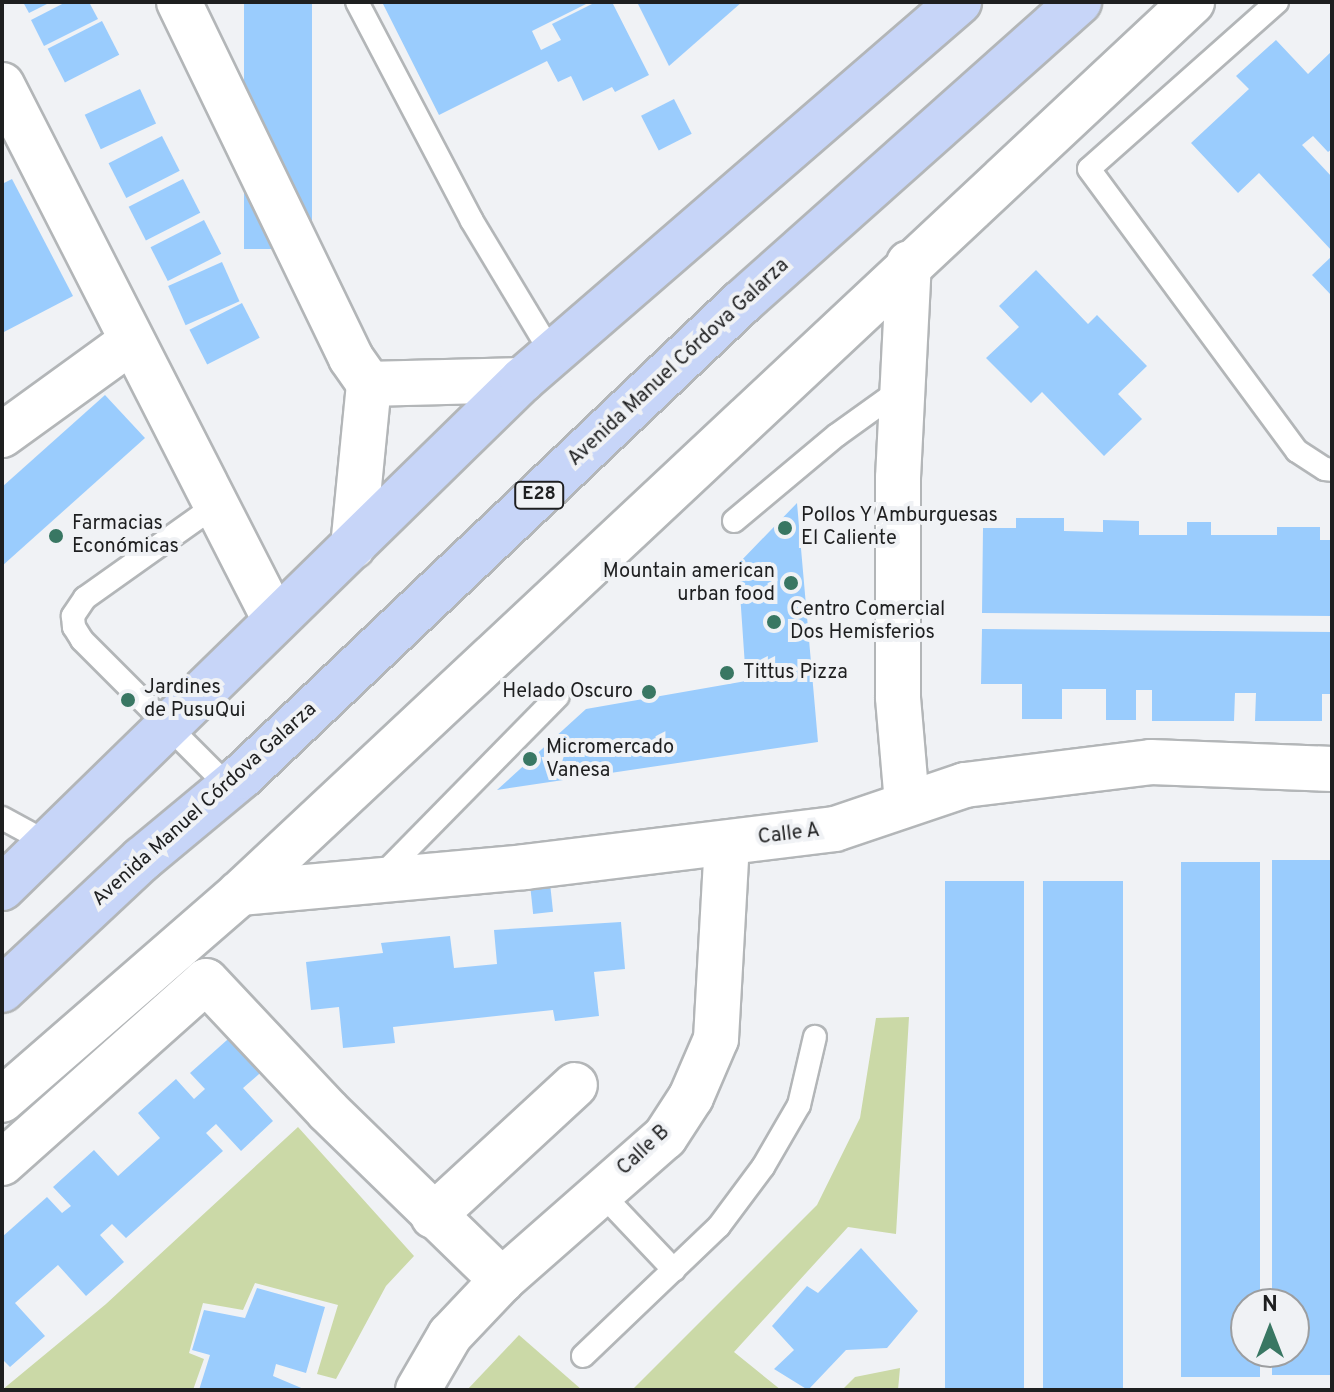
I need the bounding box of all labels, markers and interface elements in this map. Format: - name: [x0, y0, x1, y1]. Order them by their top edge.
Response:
- street label: Avenida Manuel Córdova Galarza: [564, 254, 794, 472]
- road number: E28: [513, 481, 565, 509]
- place label: Pollos Y Amburguesas El Caliente: [801, 504, 1000, 551]
- place label: Farmacias Económicas: [72, 512, 179, 559]
- marker: Pollos Y Amburguesas El Caliente: [776, 519, 794, 537]
- marker: Farmacias Económicas: [47, 527, 65, 545]
- place label: Mountain american urban food: [603, 560, 775, 607]
- marker: Mountain american urban food: [782, 574, 800, 592]
- place label: Centro Comercial Dos Hemisferios: [790, 598, 945, 645]
- marker: Centro Comercial Dos Hemisferios: [765, 613, 783, 631]
- place label: Tittus Pizza: [743, 661, 848, 685]
- marker: Tittus Pizza: [718, 664, 736, 682]
- place label: Jardines de PusuQui: [144, 676, 246, 723]
- place label: Helado Oscuro: [502, 680, 633, 704]
- marker: Helado Oscuro: [640, 683, 658, 701]
- marker: Jardines de PusuQui: [119, 691, 137, 709]
- street label: Avenida Manuel Córdova Galarza: [88, 698, 322, 912]
- place label: Micromercado Vanesa: [546, 736, 674, 783]
- marker: Micromercado Vanesa: [521, 750, 539, 768]
- street label: Calle A: [756, 819, 822, 851]
- street label: Calle B: [613, 1121, 675, 1181]
- north arrow: [1230, 1288, 1310, 1368]
- text: N: [1262, 1292, 1278, 1319]

